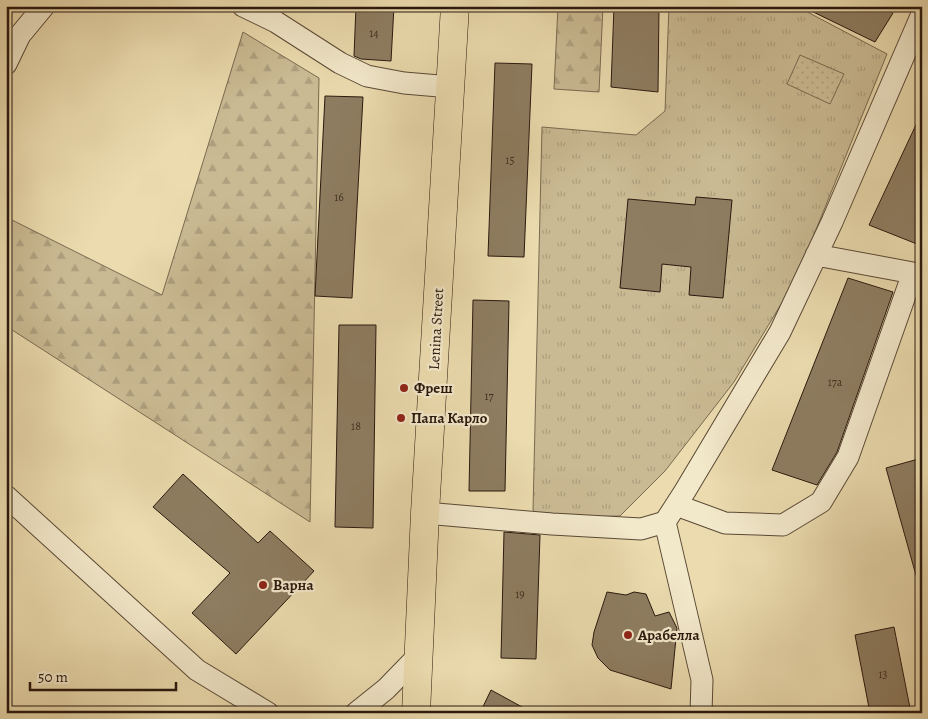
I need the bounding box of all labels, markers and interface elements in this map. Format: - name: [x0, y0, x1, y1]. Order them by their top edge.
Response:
- house number: 14: [369, 25, 379, 41]
- house number: 15: [505, 152, 515, 168]
- house number: 16: [334, 189, 344, 205]
- street label: Lenina Street: [424, 288, 448, 370]
- house number: 17а: [828, 374, 843, 390]
- place label: Фреш: [414, 378, 453, 398]
- marker: Фреш: [398, 382, 410, 394]
- house number: 17: [484, 388, 495, 404]
- place label: Папа Карло: [411, 408, 488, 428]
- marker: Папа Карло: [395, 412, 407, 424]
- house number: 18: [351, 418, 361, 434]
- place label: Варна: [273, 575, 314, 595]
- marker: Варна: [257, 579, 269, 591]
- house number: 19: [515, 586, 525, 602]
- place label: Арабелла: [637, 625, 700, 645]
- marker: Арабелла: [622, 629, 634, 641]
- scale bar: [30, 659, 176, 691]
- house number: 13: [878, 666, 888, 682]
- text: 50 m: [38, 667, 68, 687]

